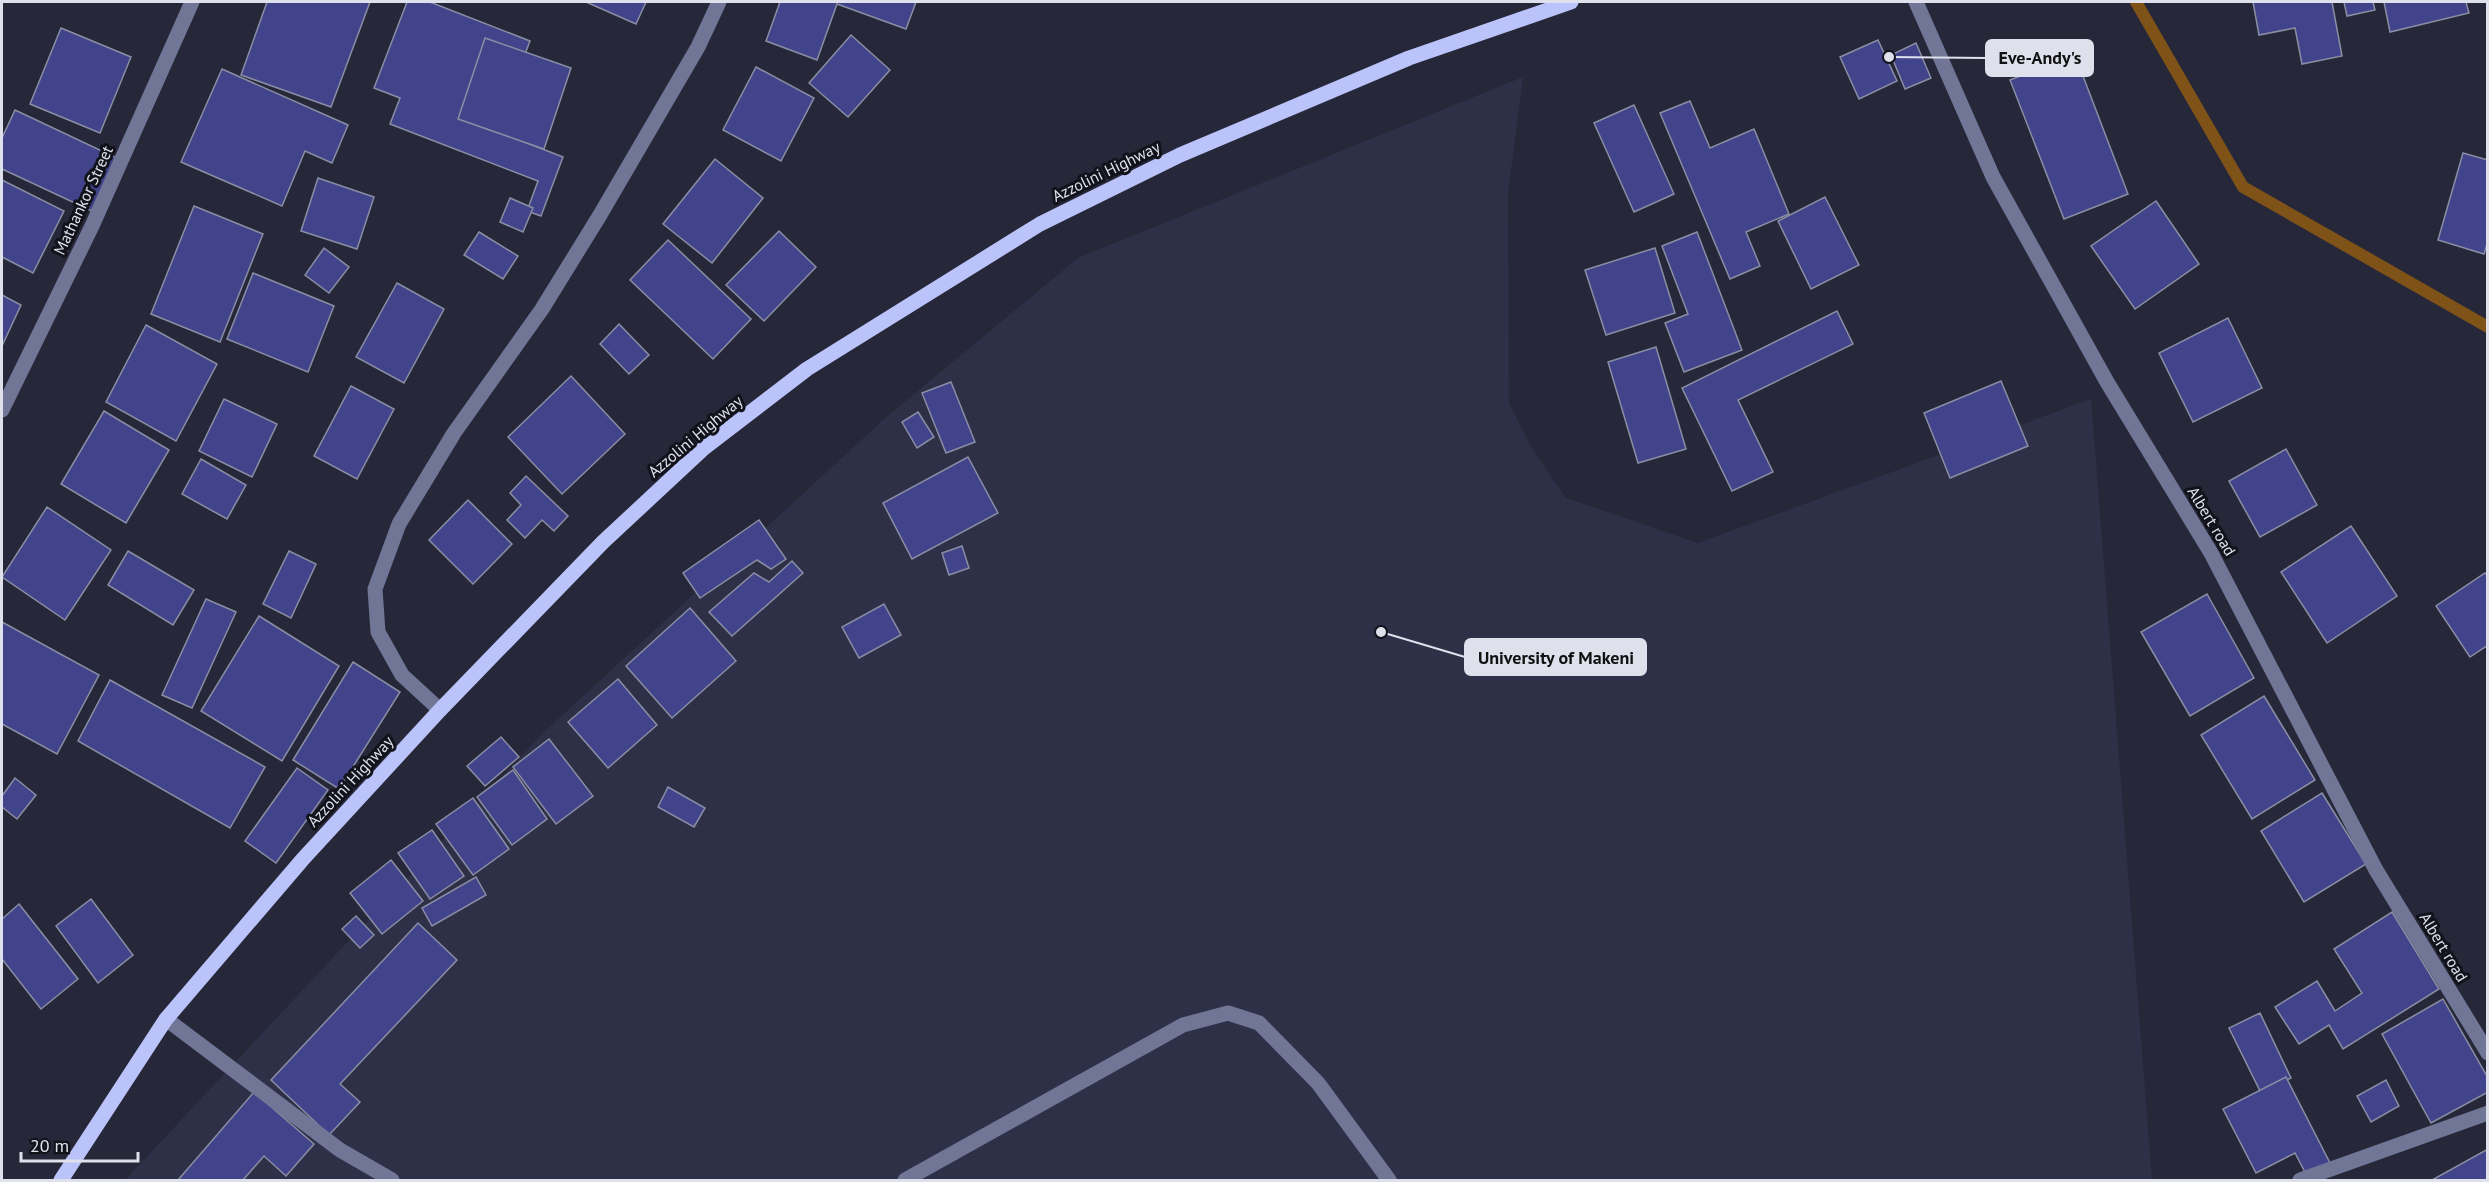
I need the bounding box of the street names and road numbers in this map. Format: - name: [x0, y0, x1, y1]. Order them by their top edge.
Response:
- street label: Azzolini Highway: [1049, 136, 1164, 206]
- street label: Mathankor Street: [49, 142, 117, 258]
- street label: Azzolini Highway: [644, 390, 747, 481]
- street label: Albert road: [2184, 483, 2240, 559]
- street label: Azzolini Highway: [303, 731, 398, 831]
- street label: Albert road: [2416, 909, 2472, 985]

